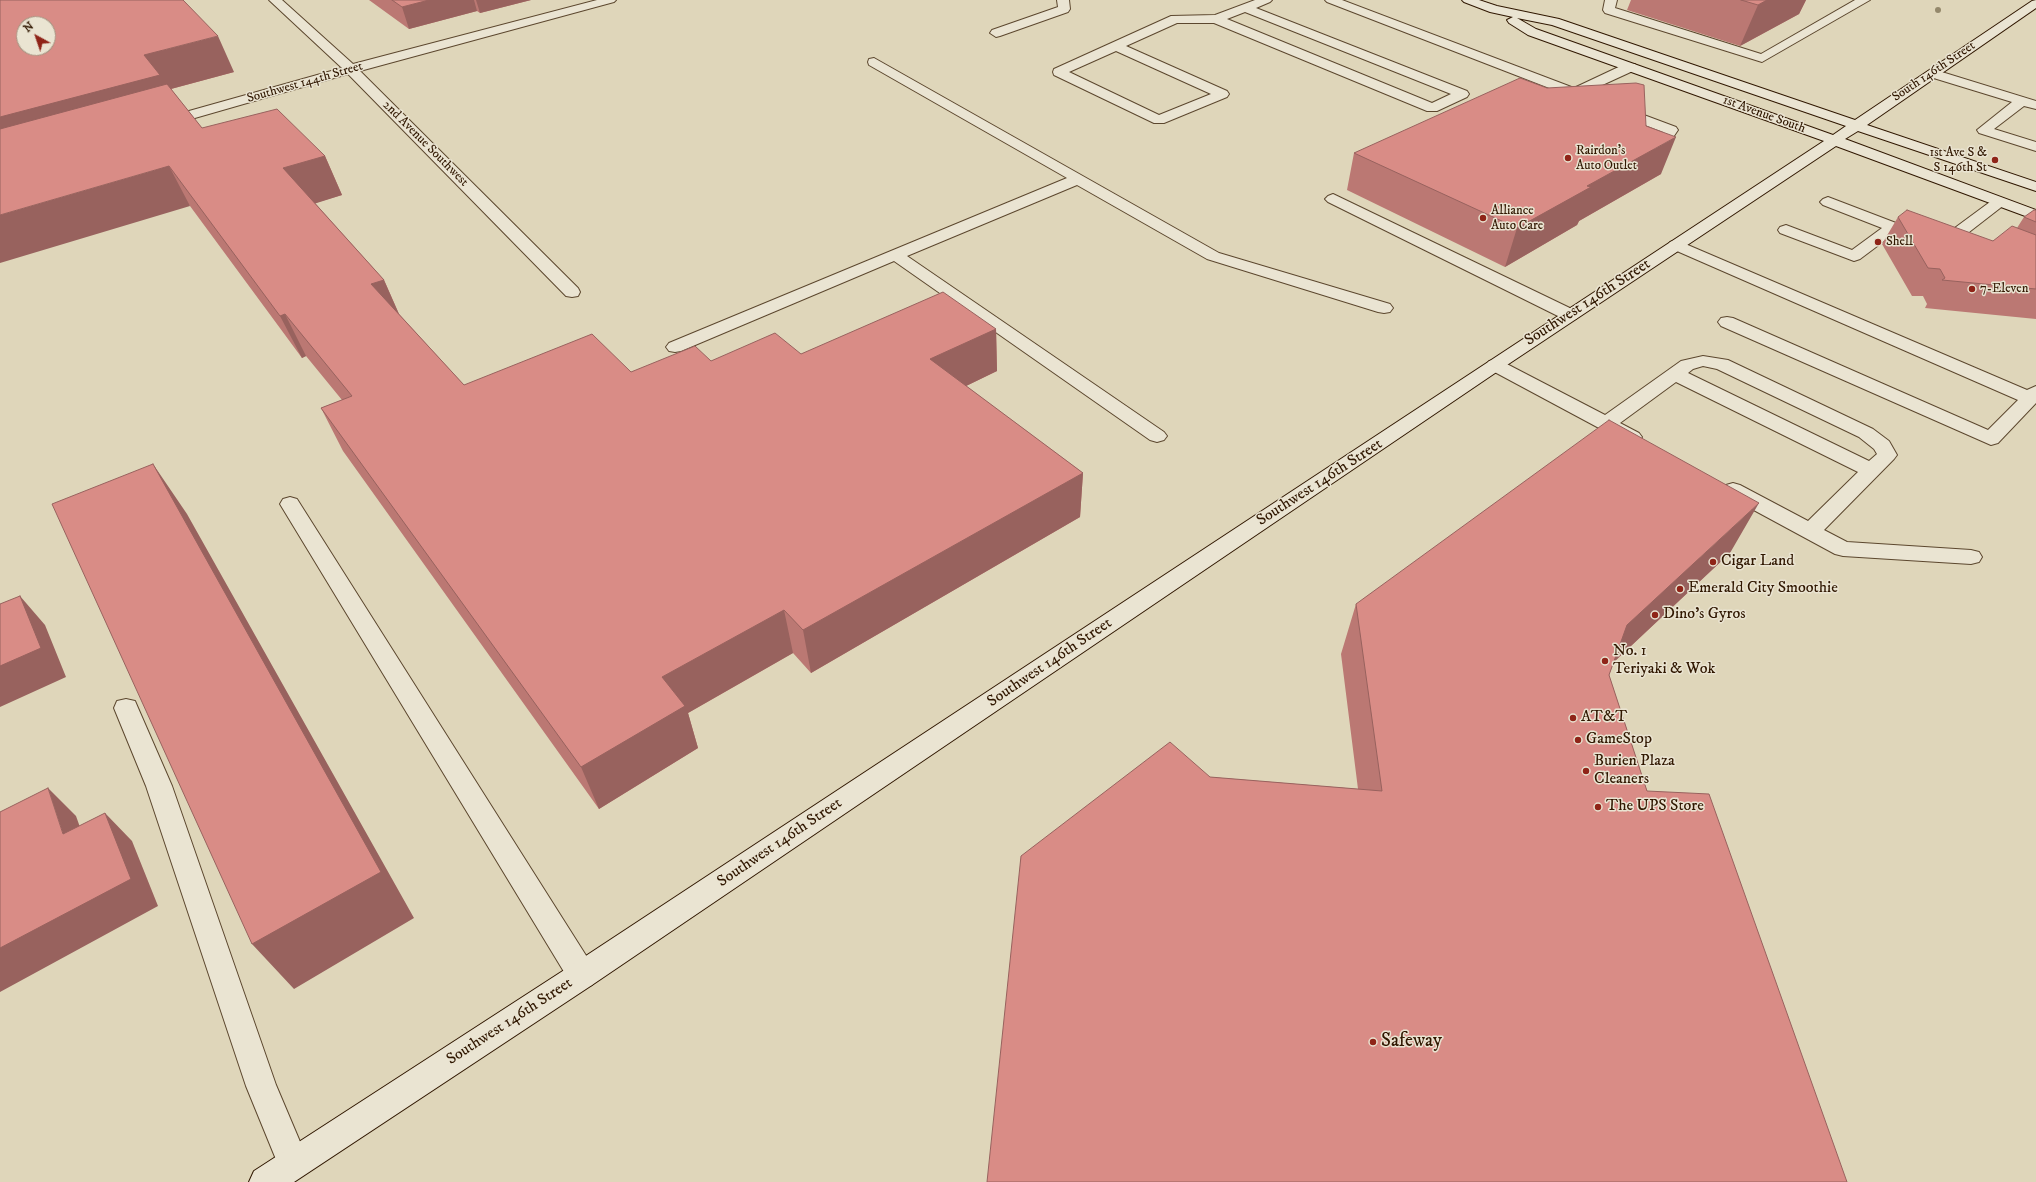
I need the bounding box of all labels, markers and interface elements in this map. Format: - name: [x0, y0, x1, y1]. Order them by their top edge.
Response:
- north arrow: [16, 16, 56, 56]
- text: N: [21, 19, 37, 36]
- street label: South 146th Street: [1890, 38, 1978, 106]
- street label: Southwest 144th Street: [245, 59, 365, 107]
- street label: 1st Avenue South: [1721, 93, 1807, 137]
- street label: 2nd Avenue Southwest: [379, 98, 471, 190]
- place label: Rairdon’s Auto Outlet: [1576, 143, 1637, 174]
- place label: 1st Ave S & S 146th St: [1929, 145, 1987, 176]
- marker: Rairdon’s Auto Outlet: [1563, 153, 1573, 163]
- marker: 1st Ave S & S 146th St: [1990, 155, 2000, 165]
- place label: Alliance Auto Care: [1491, 203, 1543, 234]
- marker: Alliance Auto Care: [1478, 213, 1488, 223]
- place label: Shell: [1886, 234, 1913, 250]
- marker: Shell: [1873, 237, 1883, 247]
- street label: Southwest 146th Street: [1521, 255, 1655, 351]
- place label: 7-Eleven: [1980, 281, 2028, 297]
- marker: 7-Eleven: [1967, 284, 1977, 294]
- street label: Southwest 146th Street: [1253, 435, 1387, 531]
- place label: Cigar Land: [1721, 552, 1794, 572]
- marker: Cigar Land: [1708, 557, 1718, 567]
- place label: Emerald City Smoothie: [1688, 579, 1838, 599]
- marker: Emerald City Smoothie: [1675, 584, 1685, 594]
- place label: Dino's Gyros: [1663, 605, 1746, 625]
- marker: Dino's Gyros: [1650, 610, 1660, 620]
- street label: Southwest 146th Street: [984, 614, 1116, 712]
- place label: No. 1 Teriyaki & Wok: [1613, 642, 1715, 680]
- marker: No. 1 Teriyaki & Wok: [1600, 656, 1610, 666]
- place label: AT&T: [1581, 708, 1627, 728]
- marker: AT&T: [1568, 713, 1578, 723]
- place label: GameStop: [1586, 730, 1652, 750]
- marker: GameStop: [1573, 735, 1583, 745]
- place label: Burien Plaza Cleaners: [1594, 752, 1675, 790]
- marker: Burien Plaza Cleaners: [1581, 766, 1591, 776]
- street label: Southwest 146th Street: [714, 794, 846, 892]
- place label: The UPS Store: [1606, 797, 1704, 817]
- marker: The UPS Store: [1593, 802, 1603, 812]
- street label: Southwest 146th Street: [443, 974, 577, 1070]
- place label: Safeway: [1381, 1031, 1442, 1053]
- marker: Safeway: [1368, 1037, 1378, 1047]

